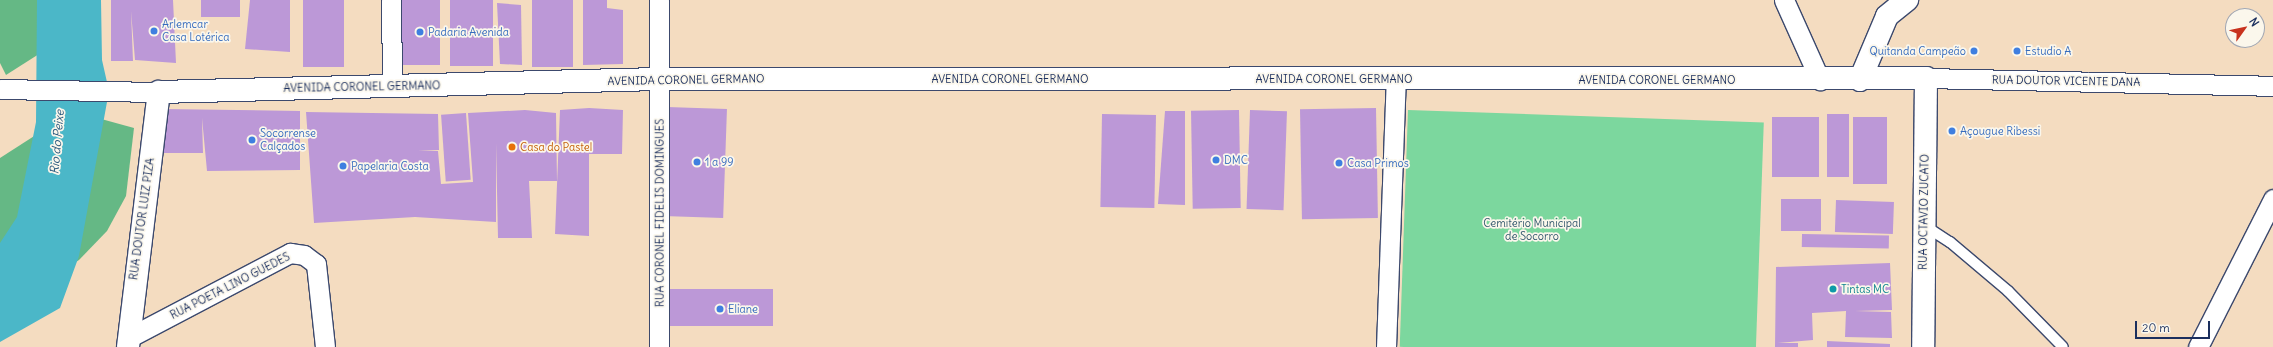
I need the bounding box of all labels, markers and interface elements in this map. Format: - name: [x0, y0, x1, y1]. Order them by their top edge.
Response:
- north arrow: [2225, 8, 2265, 48]
- text: N: [2246, 15, 2262, 29]
- place label: Arlemcar Casa Lotérica: [162, 18, 230, 44]
- place label: Padaria Avenida: [428, 25, 509, 39]
- marker: Arlemcar Casa Lotérica: [149, 26, 159, 36]
- marker: Padaria Avenida: [415, 27, 425, 37]
- place label: Quitanda Campeão: [1869, 44, 1966, 58]
- place label: Estudio A: [2025, 44, 2071, 58]
- marker: Quitanda Campeão: [1969, 46, 1979, 56]
- marker: Estudio A: [2012, 46, 2022, 56]
- street label: AVENIDA CORONEL GERMANO: [607, 72, 765, 88]
- street label: AVENIDA CORONEL GERMANO: [931, 72, 1089, 86]
- street label: AVENIDA CORONEL GERMANO: [1255, 72, 1413, 86]
- street label: AVENIDA CORONEL GERMANO: [1578, 73, 1736, 87]
- street label: RUA DOUTOR VICENTE DANA: [1992, 73, 2140, 89]
- street label: AVENIDA CORONEL GERMANO: [283, 79, 441, 95]
- water label: Rio do Peixe: [47, 109, 67, 175]
- street label: RUA CORONEL FIDELIS DOMINGUES: [653, 119, 667, 307]
- place label: Açougue Ribessi: [1960, 124, 2040, 138]
- marker: Açougue Ribessi: [1947, 126, 1957, 136]
- place label: Socorrense Calçados: [260, 127, 316, 153]
- marker: Socorrense Calçados: [247, 135, 257, 145]
- place label: Casa do Pastel: [520, 140, 592, 154]
- marker: Casa do Pastel: [507, 142, 517, 152]
- place label: DMC: [1224, 153, 1248, 167]
- street label: RUA OCTAVIO ZUCATO: [1916, 154, 1932, 270]
- place label: 1 a 99: [705, 155, 734, 169]
- marker: DMC: [1211, 155, 1221, 165]
- place label: Casa Primos: [1347, 156, 1409, 170]
- street label: RUA DOUTOR LUIZ PIZA: [127, 157, 157, 281]
- marker: 1 a 99: [692, 157, 702, 167]
- marker: Casa Primos: [1334, 158, 1344, 168]
- place label: Papelaria Costa: [351, 159, 429, 173]
- marker: Papelaria Costa: [338, 161, 348, 171]
- park label: Cemitério Municipal de Socorro: [1483, 217, 1581, 243]
- street label: RUA POETA LINO GUEDES: [168, 250, 292, 322]
- place label: Tintas MC: [1841, 282, 1889, 296]
- marker: Tintas MC: [1828, 284, 1838, 294]
- place label: Eliane: [728, 302, 758, 316]
- marker: Eliane: [715, 304, 725, 314]
- scale bar: [2137, 313, 2212, 339]
- text: 20 m: [2142, 320, 2170, 335]

